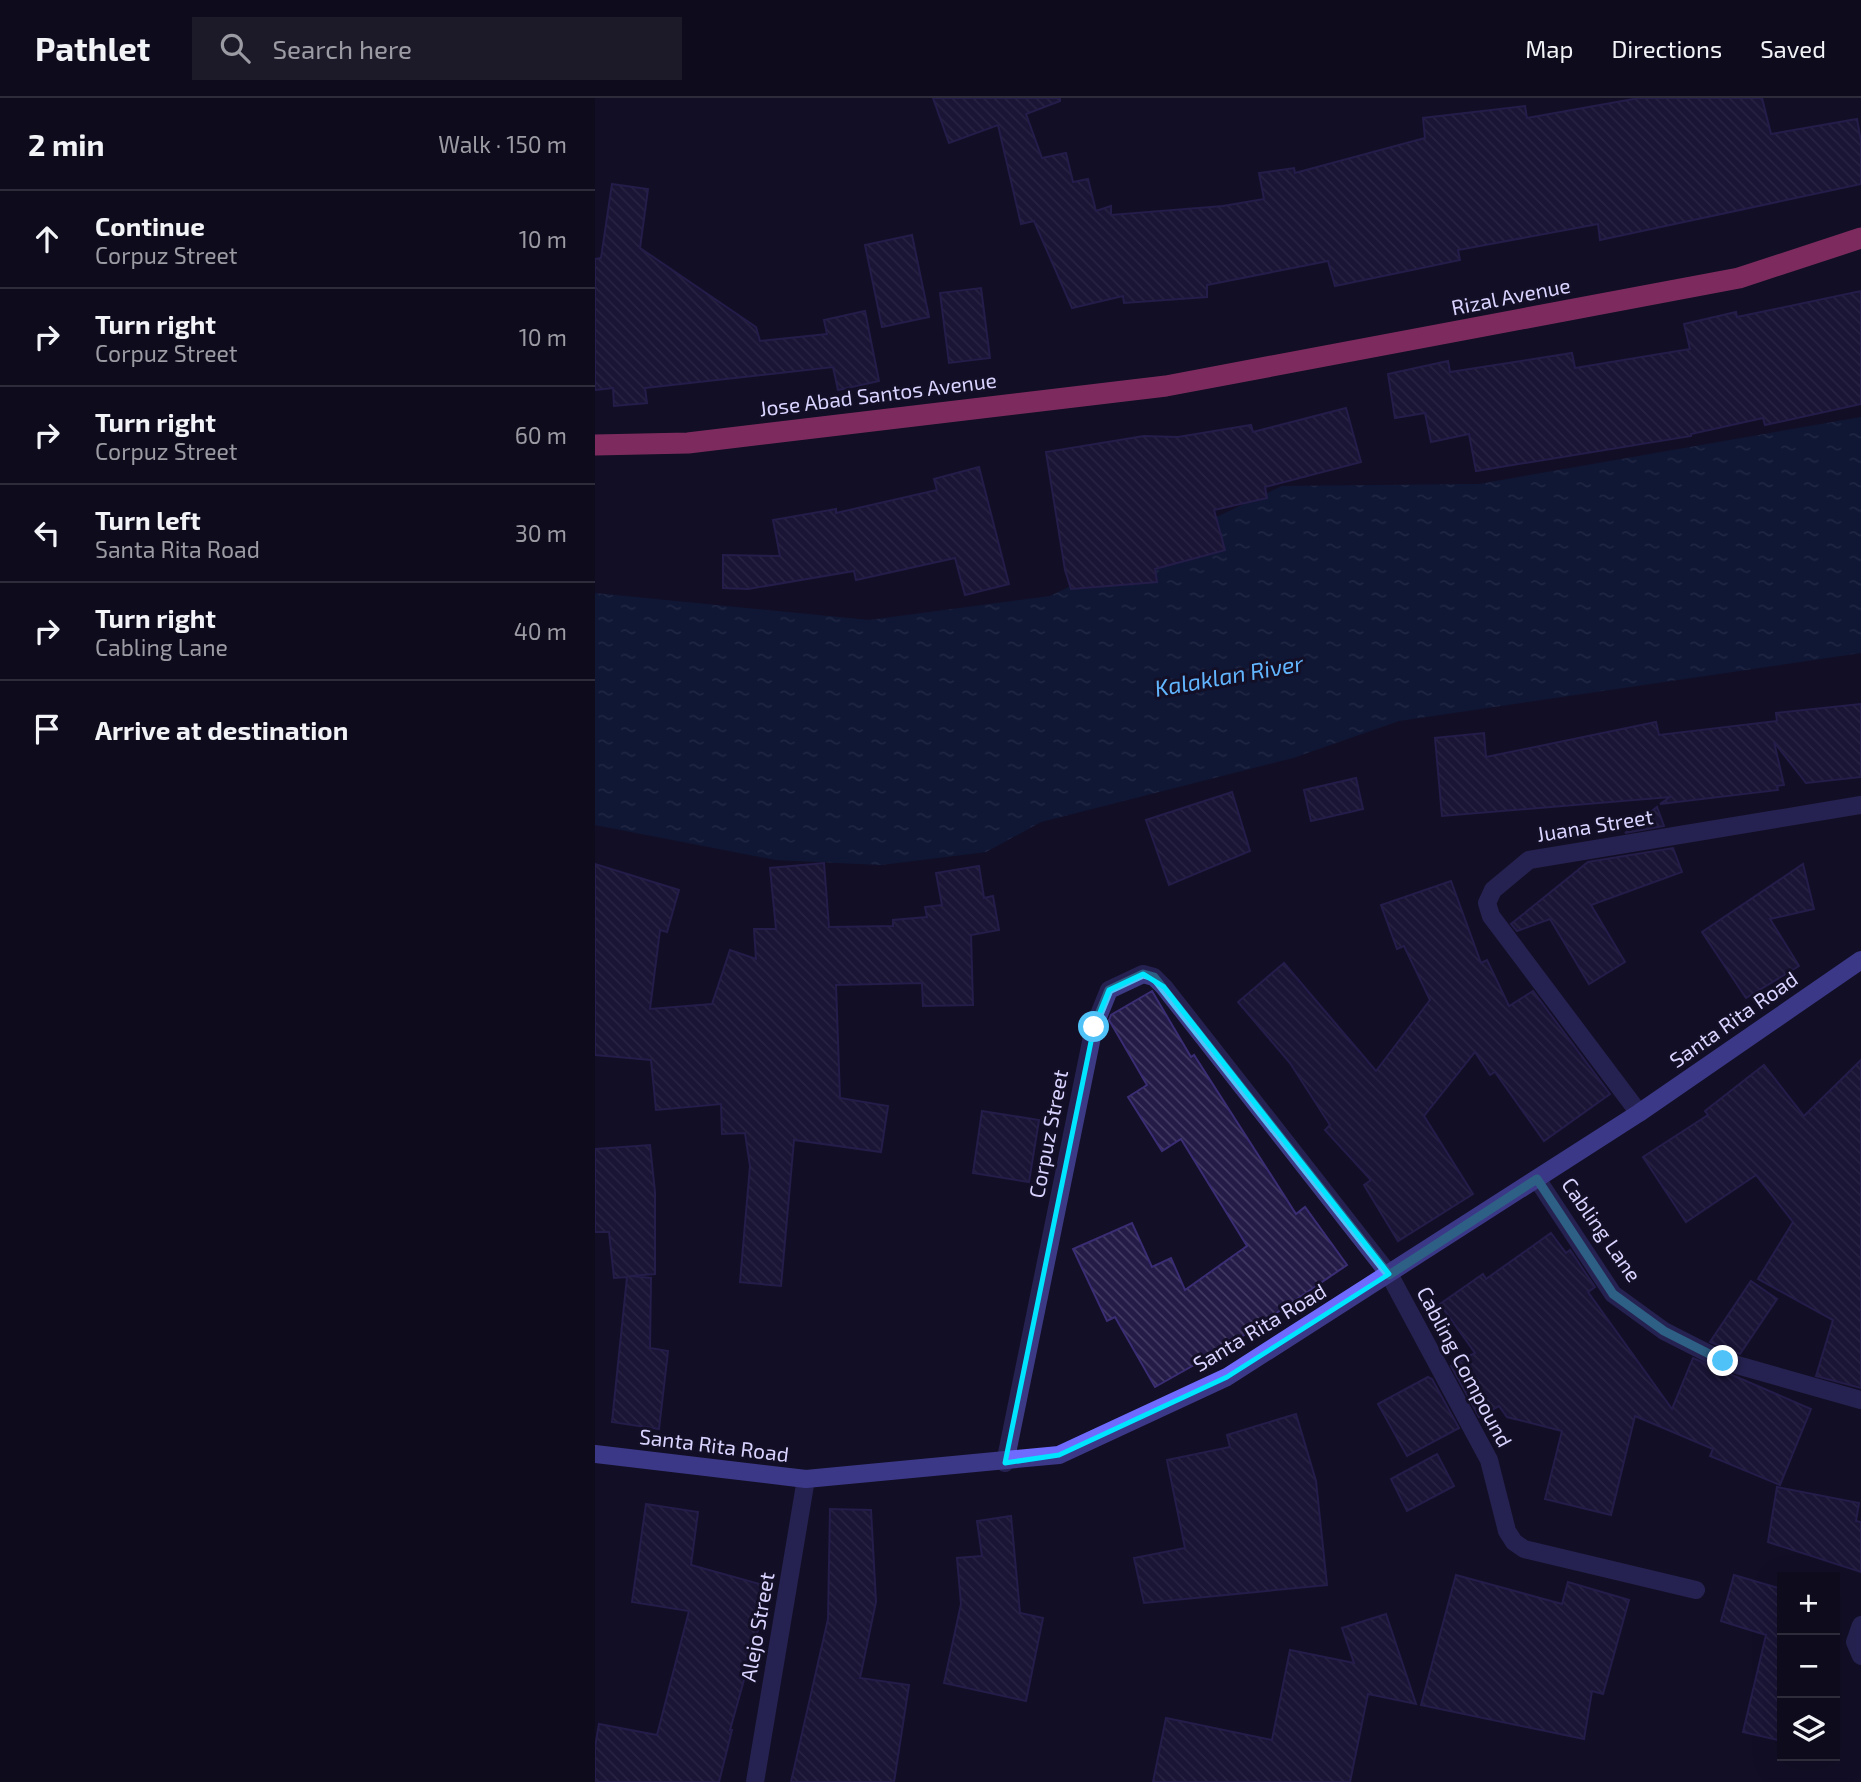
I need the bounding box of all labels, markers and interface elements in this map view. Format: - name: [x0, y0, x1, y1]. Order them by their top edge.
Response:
- search box: [192, 17, 682, 80]
- text: Pathlet: [35, 28, 150, 68]
- icon: search: [216, 29, 254, 67]
- text: Search here: [272, 33, 412, 64]
- text: Map: [1525, 34, 1573, 63]
- text: Directions: [1611, 34, 1722, 63]
- text: Saved: [1760, 34, 1826, 63]
- text: 2 min: [28, 126, 105, 162]
- text: Walk · 150 m: [438, 130, 567, 158]
- text: Continue: [95, 210, 205, 241]
- icon: ahead: [28, 220, 66, 258]
- text: 10 m: [519, 225, 567, 253]
- text: Corpuz Street: [95, 241, 238, 269]
- street label: Rizal Avenue: [1449, 272, 1572, 319]
- text: Turn right: [95, 308, 216, 339]
- icon: right: [28, 318, 66, 356]
- text: 10 m: [519, 323, 567, 351]
- text: Corpuz Street: [95, 339, 238, 367]
- street label: Jose Abad Santos Avenue: [758, 367, 998, 420]
- text: Turn right: [95, 406, 216, 437]
- icon: right: [28, 416, 66, 454]
- text: 60 m: [515, 421, 567, 449]
- text: Corpuz Street: [95, 437, 238, 465]
- text: Turn left: [95, 504, 201, 535]
- icon: left: [28, 514, 66, 552]
- text: 30 m: [515, 519, 567, 547]
- text: Santa Rita Road: [95, 535, 260, 563]
- text: Turn right: [95, 602, 216, 633]
- icon: right: [28, 612, 66, 650]
- text: 40 m: [514, 617, 567, 645]
- text: Cabling Lane: [95, 633, 228, 661]
- water label: Kalaklan River: [1152, 648, 1306, 702]
- icon: arrive: [28, 710, 66, 748]
- text: Arrive at destination: [95, 714, 348, 745]
- street label: Juana Street: [1535, 803, 1655, 846]
- street label: Santa Rita Road: [1664, 965, 1802, 1072]
- route start: [1078, 1011, 1109, 1042]
- street label: Corpuz Street: [1023, 1067, 1072, 1200]
- street label: Cabling Lane: [1557, 1172, 1647, 1286]
- street label: Santa Rita Road: [1188, 1277, 1330, 1376]
- street label: Cabling Compound: [1412, 1282, 1518, 1451]
- route end: [1707, 1345, 1738, 1376]
- street label: Santa Rita Road: [638, 1423, 790, 1466]
- street label: Alejo Street: [735, 1570, 779, 1684]
- map controls: [1777, 1572, 1840, 1761]
- button: +: [1777, 1572, 1840, 1635]
- button: −: [1777, 1635, 1840, 1698]
- button: layers: [1777, 1698, 1840, 1761]

